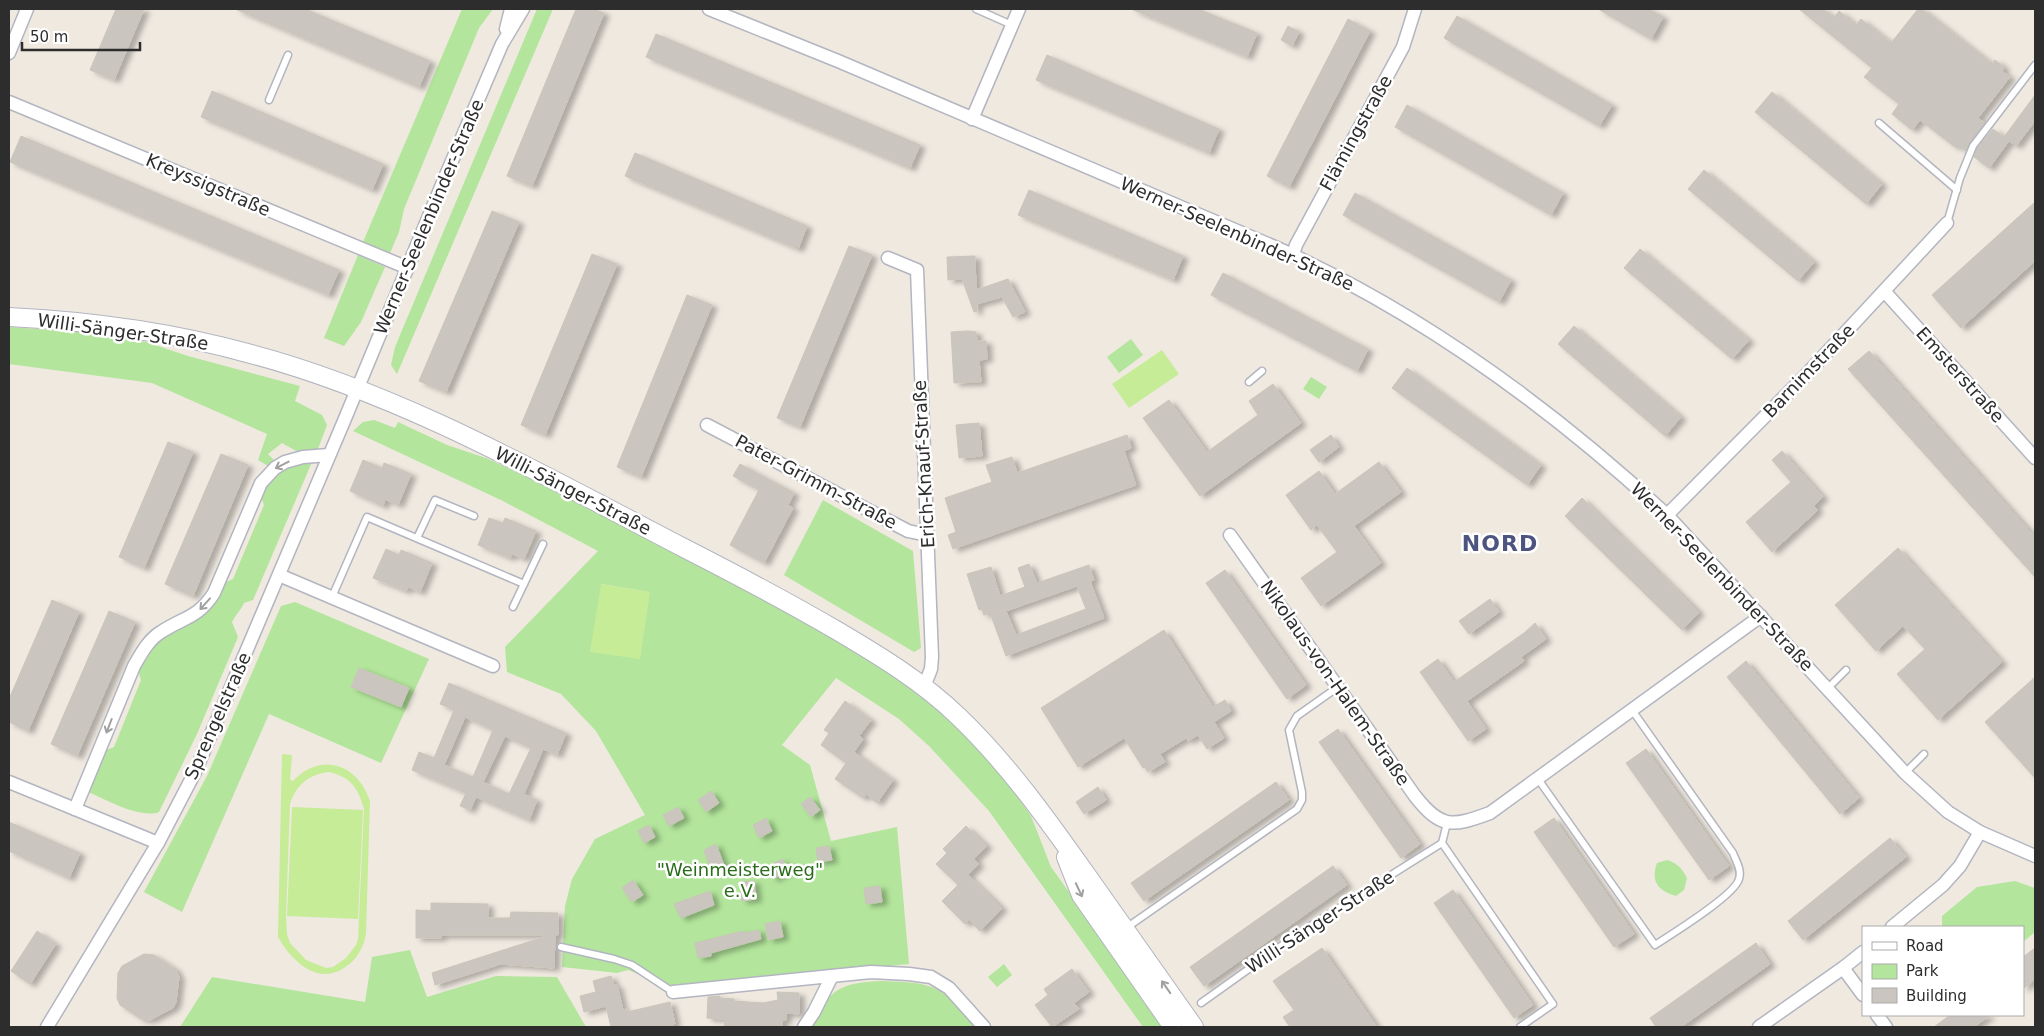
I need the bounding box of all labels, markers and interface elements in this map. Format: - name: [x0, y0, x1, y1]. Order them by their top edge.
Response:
- scale bar: [22, 20, 140, 52]
- text: 50 m: [30, 28, 68, 46]
- street label: Flämingstraße: [1315, 71, 1396, 194]
- street label: Werner-Seelenbinder-Straße: [369, 96, 488, 338]
- street label: Kreyssigstraße: [143, 149, 274, 220]
- street label: Werner-Seelenbinder-Straße: [1117, 172, 1357, 295]
- street label: Willi-Sänger-Straße: [36, 309, 210, 354]
- street label: Barnimstraße: [1759, 320, 1858, 422]
- street label: Emsterstraße: [1912, 323, 2009, 427]
- street label: Erich-Knauf-Straße: [909, 379, 938, 549]
- street label: Pater-Grimm-Straße: [732, 430, 901, 533]
- street label: Willi-Sänger-Straße: [492, 442, 655, 539]
- one-way arrow: [275, 461, 290, 470]
- street label: Werner-Seelenbinder-Straße: [1627, 478, 1818, 675]
- district label: NORD: [1462, 531, 1538, 556]
- street label: Nikolaus-von-Halem-Straße: [1256, 576, 1414, 789]
- one-way arrow: [200, 598, 211, 611]
- street label: Sprengelstraße: [180, 649, 255, 783]
- one-way arrow: [103, 719, 112, 734]
- park label: "Weinmeisterweg" e.V.: [657, 859, 823, 901]
- street label: Willi-Sänger-Straße: [1242, 866, 1398, 977]
- one-way arrow: [1075, 882, 1085, 897]
- legend: [1862, 926, 2024, 1016]
- text: Road: [1906, 937, 1944, 955]
- text: Park: [1906, 962, 1939, 980]
- one-way arrow: [1161, 981, 1171, 995]
- text: Building: [1906, 987, 1967, 1005]

